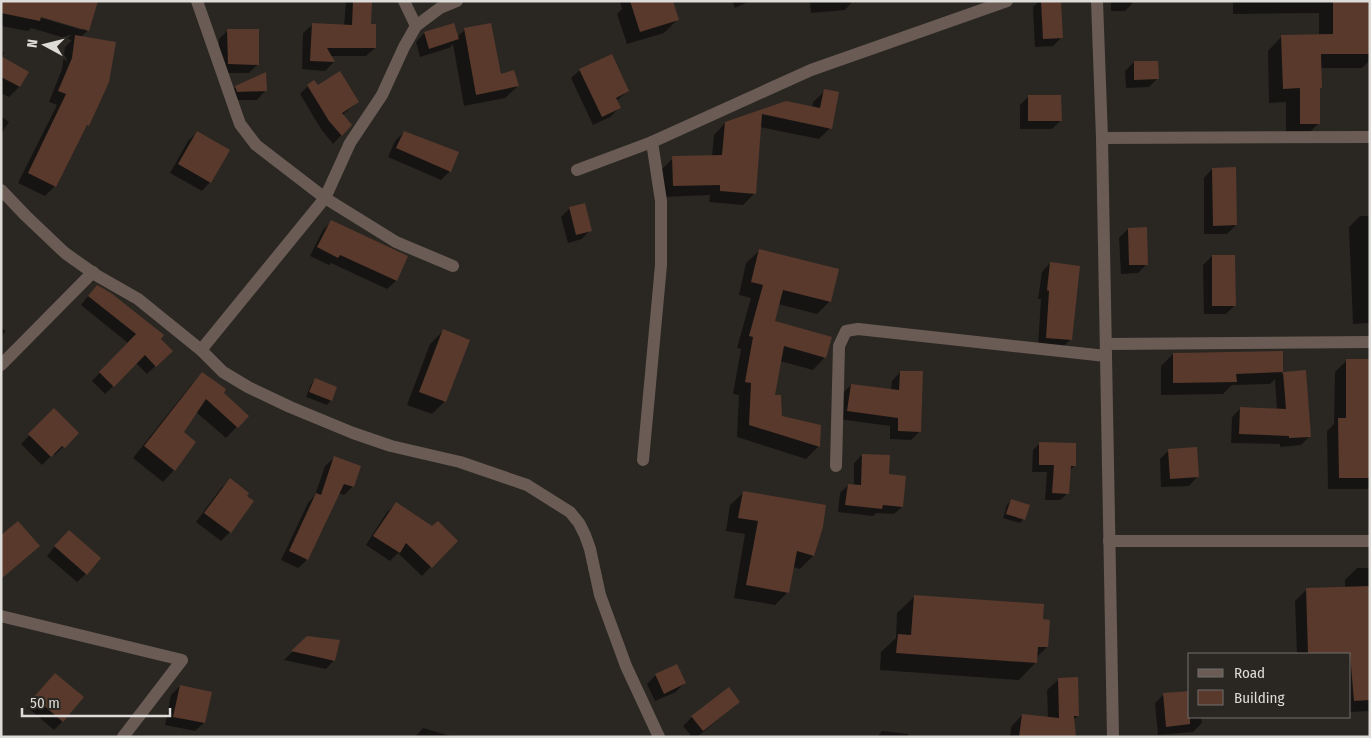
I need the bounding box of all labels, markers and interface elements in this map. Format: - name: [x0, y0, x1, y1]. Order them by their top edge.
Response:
- north arrow: [20, 20, 70, 70]
- text: N: [24, 38, 42, 49]
- legend: [1188, 653, 1351, 718]
- text: Road: [1234, 664, 1265, 682]
- scale bar: [22, 686, 170, 718]
- text: Building: [1234, 689, 1285, 707]
- text: 50 m: [30, 694, 60, 712]

